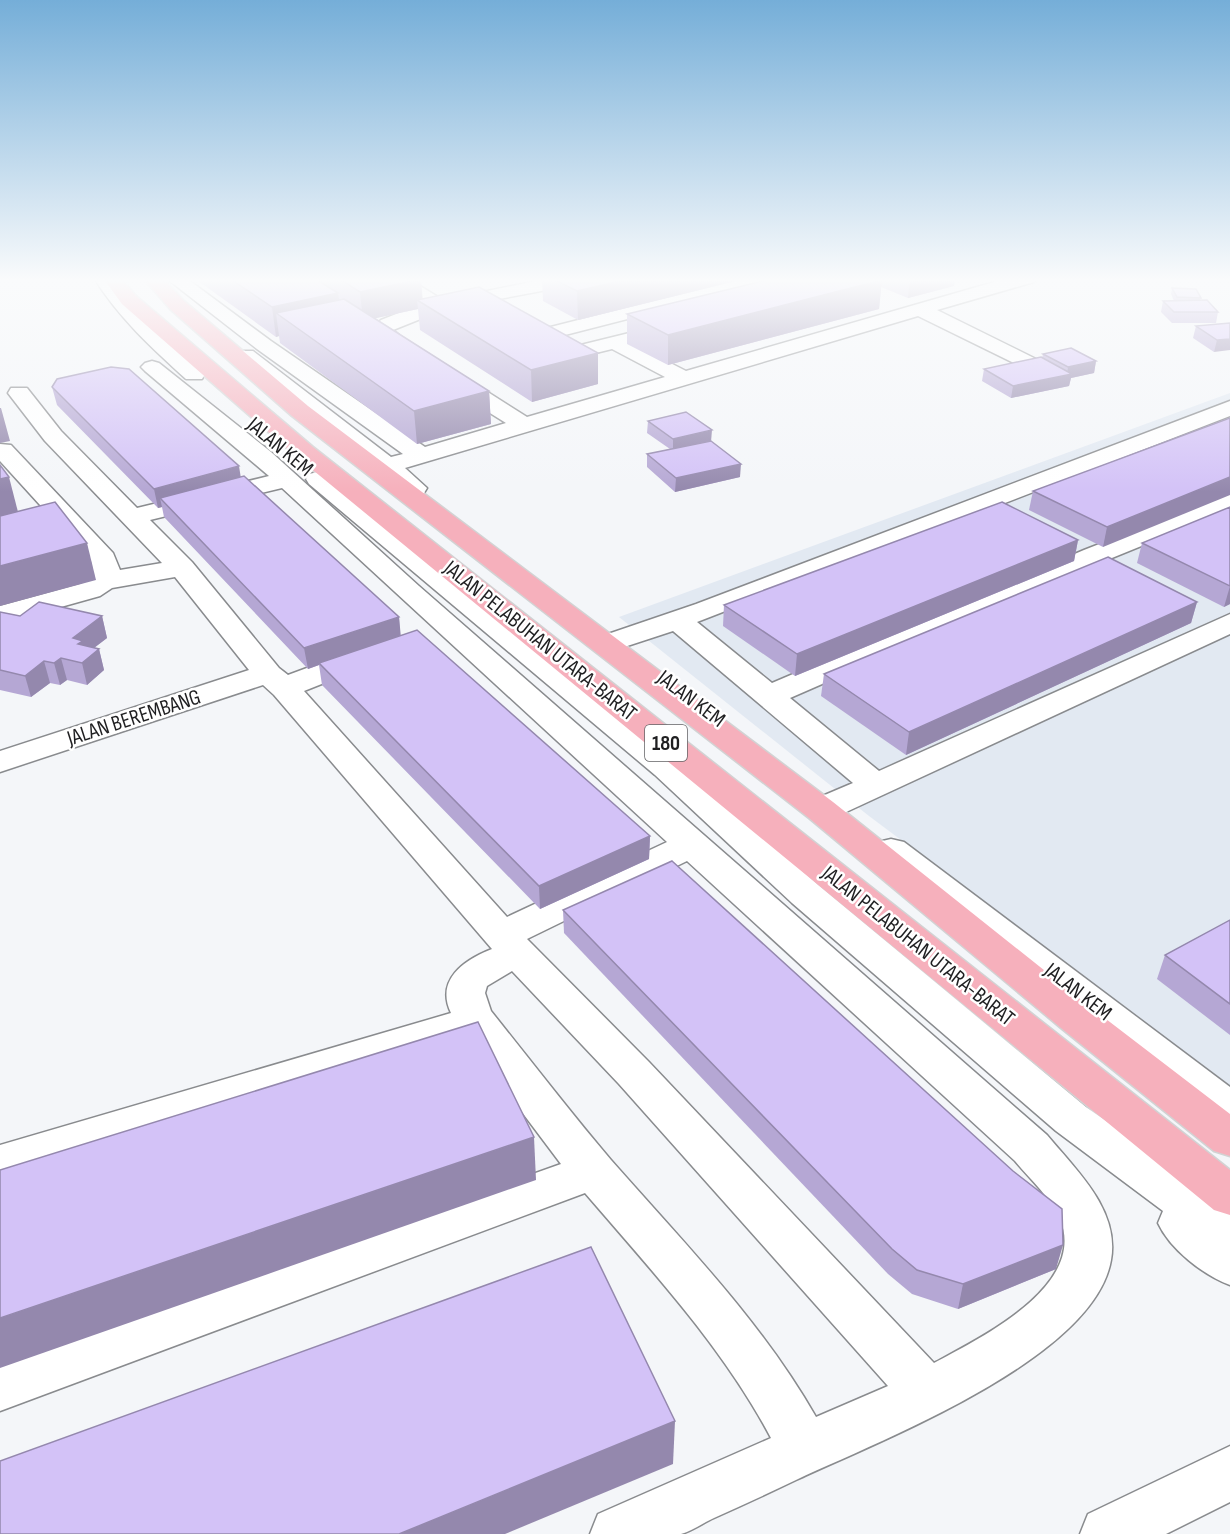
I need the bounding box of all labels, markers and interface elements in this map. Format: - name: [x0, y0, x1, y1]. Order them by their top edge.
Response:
- street label: JALAN KEM: [241, 411, 319, 483]
- street label: JALAN PELABUHAN UTARA-BARAT: [437, 554, 642, 727]
- street label: JALAN KEM: [651, 664, 730, 733]
- street label: JALAN BEREMBANG: [63, 684, 204, 753]
- road number: 180: [645, 725, 687, 761]
- street label: JALAN PELABUHAN UTARA-BARAT: [815, 859, 1020, 1032]
- street label: JALAN KEM: [1038, 957, 1117, 1027]

